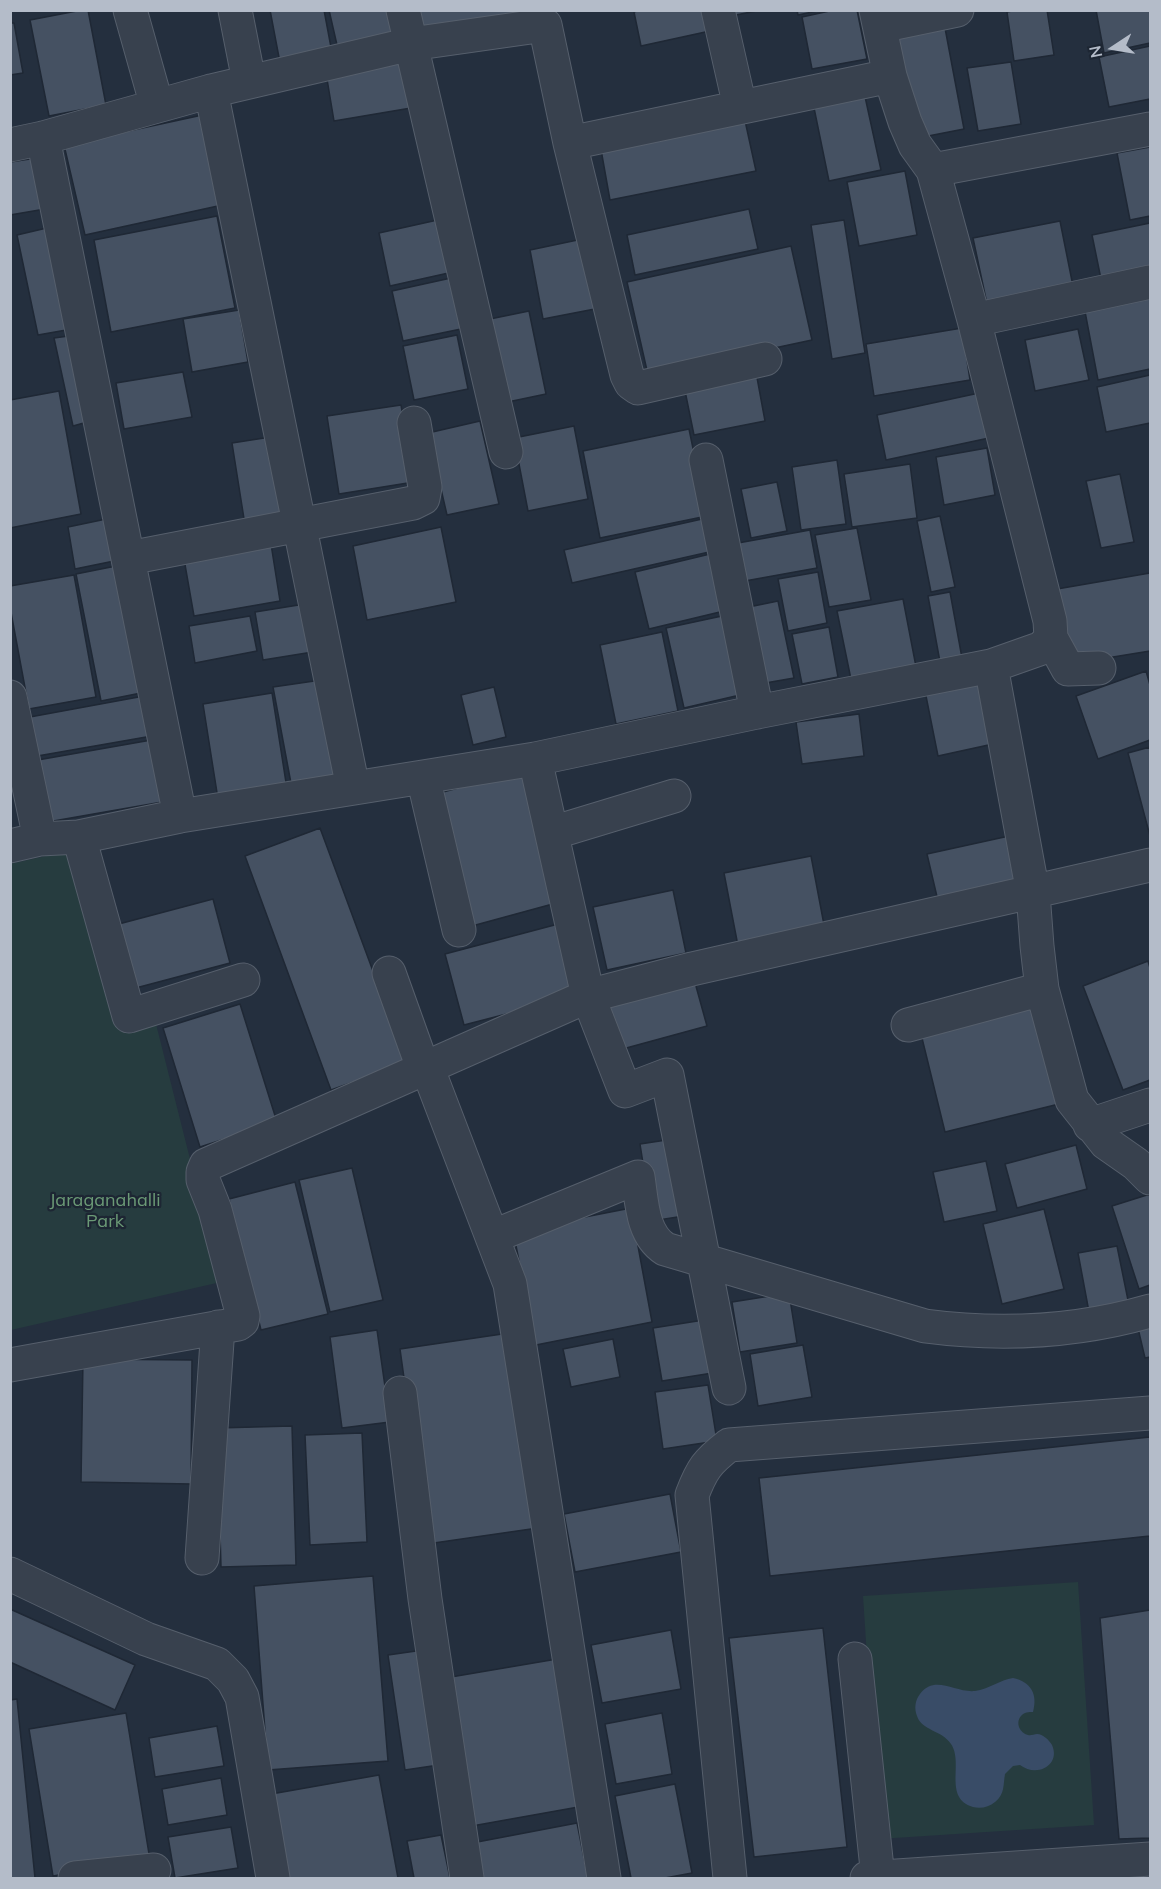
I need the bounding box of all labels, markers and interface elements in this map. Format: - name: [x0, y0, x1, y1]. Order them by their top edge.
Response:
- north arrow: [1083, 18, 1143, 78]
- text: N: [1084, 44, 1106, 60]
- park label: Jaraganahalli Park: [49, 1190, 161, 1232]

